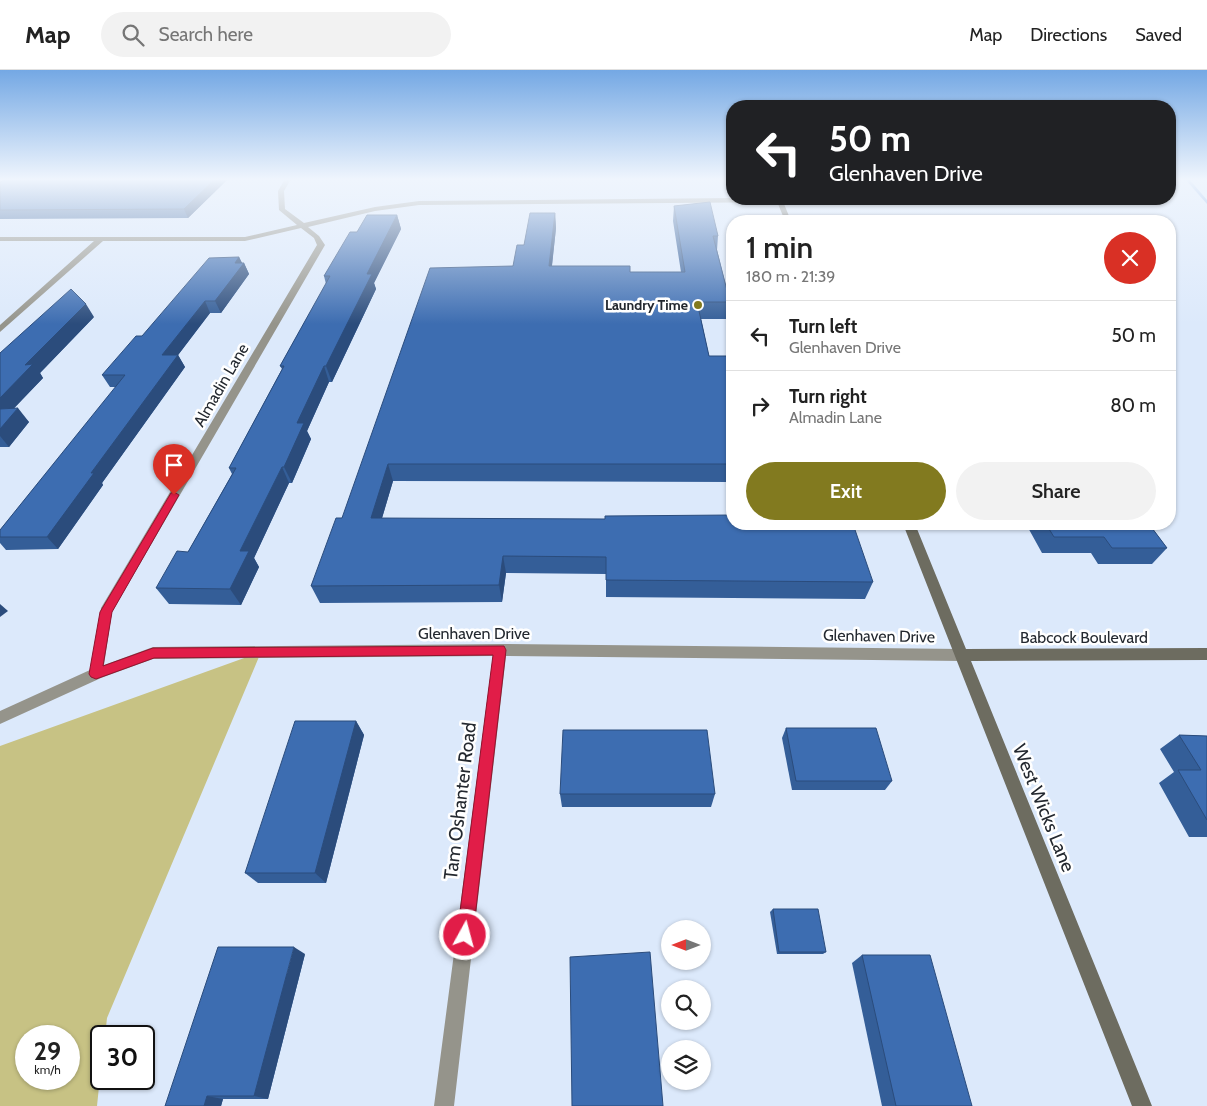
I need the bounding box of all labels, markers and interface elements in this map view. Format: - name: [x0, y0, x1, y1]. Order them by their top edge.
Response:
- search box: [101, 12, 451, 57]
- text: Map: [25, 20, 71, 49]
- icon: search: [119, 21, 147, 49]
- text: Search here: [159, 23, 253, 46]
- text: Map: [969, 24, 1002, 46]
- text: Directions: [1030, 24, 1107, 46]
- text: Saved: [1135, 24, 1182, 46]
- text: 50 m: [829, 117, 911, 160]
- icon: left: [746, 120, 811, 185]
- text: Glenhaven Drive: [829, 160, 983, 187]
- text: 1 min: [746, 229, 813, 266]
- button: close: [1104, 232, 1156, 284]
- text: 180 m · 21:39: [746, 267, 835, 286]
- place label: Laundry Time: [605, 296, 688, 314]
- marker: Laundry Time: [692, 299, 704, 311]
- text: Turn left: [789, 315, 857, 338]
- icon: left: [746, 322, 774, 350]
- text: 50 m: [1112, 324, 1156, 347]
- text: Glenhaven Drive: [789, 338, 901, 357]
- street label: Almadin Lane: [190, 340, 252, 430]
- text: Turn right: [789, 385, 867, 408]
- icon: right: [746, 392, 774, 420]
- text: 80 m: [1110, 394, 1156, 417]
- text: Almadin Lane: [789, 408, 882, 427]
- pin: [153, 444, 195, 495]
- icon: arrive: [160, 451, 188, 479]
- button: Exit: [746, 462, 946, 520]
- button: Share: [956, 462, 1156, 520]
- street label: Glenhaven Drive: [418, 624, 530, 643]
- street label: Glenhaven Drive: [823, 626, 935, 646]
- street label: Babcock Boulevard: [1020, 628, 1148, 647]
- street label: Tam Oshanter Road: [439, 721, 481, 881]
- street label: West Wicks Lane: [1008, 741, 1080, 875]
- position arrow: [438, 908, 490, 960]
- north arrow: [661, 920, 711, 970]
- map controls: [661, 920, 711, 1090]
- button: search: [661, 980, 711, 1030]
- speed limit sign: 30: [90, 1025, 155, 1090]
- text: 29: [34, 1036, 61, 1066]
- button: layers: [661, 1040, 711, 1090]
- text: km/h: [34, 1062, 61, 1077]

